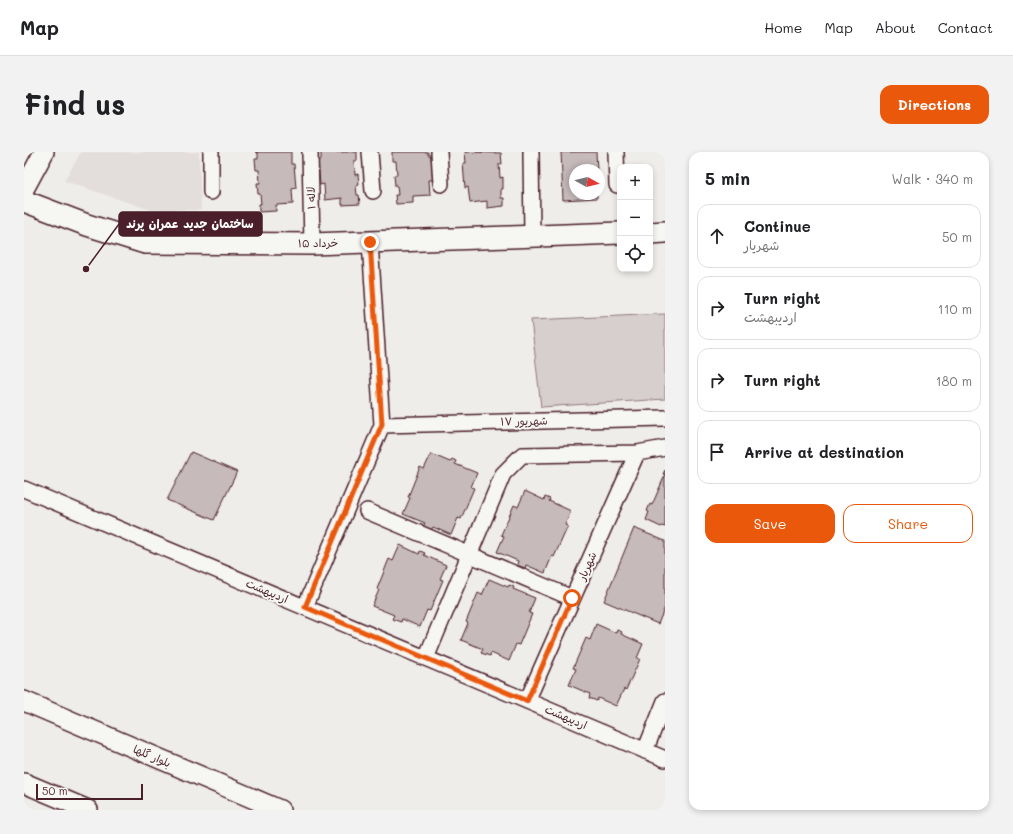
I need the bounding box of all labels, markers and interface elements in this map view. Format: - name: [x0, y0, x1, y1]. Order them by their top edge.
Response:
- text: Map: [20, 15, 59, 40]
- text: Home: [764, 18, 802, 37]
- text: Map: [824, 18, 853, 37]
- text: About: [875, 18, 916, 37]
- text: Contact: [938, 18, 993, 37]
- button: Directions: [880, 85, 989, 124]
- text: Find us: [24, 86, 125, 122]
- north arrow: [569, 164, 605, 200]
- map controls: [617, 164, 653, 272]
- button: +: [617, 164, 653, 200]
- text: 5 min: [705, 167, 750, 189]
- text: Walk · 340 m: [892, 170, 973, 187]
- street label: لاله ۱: [303, 186, 318, 210]
- button: −: [617, 200, 653, 236]
- callout: ساختمان جدید عمران پرند: [119, 212, 262, 236]
- text: ساختمان جدید عمران پرند: [126, 215, 254, 232]
- text: Continue: [744, 216, 811, 236]
- icon: ahead: [706, 225, 728, 247]
- text: 50 m: [942, 228, 972, 245]
- route end: [361, 233, 379, 251]
- street label: ۱۵ خرداد: [298, 235, 338, 250]
- button: locate: [617, 236, 653, 272]
- text: شهریار: [744, 236, 779, 253]
- text: Turn right: [744, 288, 821, 308]
- icon: right: [706, 297, 728, 319]
- text: 110 m: [938, 300, 972, 317]
- text: اردیبهشت: [744, 308, 797, 325]
- icon: right: [706, 369, 728, 391]
- text: Turn right: [744, 370, 821, 390]
- text: 180 m: [936, 372, 972, 389]
- street label: ۱۷ شهریور: [500, 413, 548, 429]
- icon: arrive: [706, 441, 728, 463]
- text: Arrive at destination: [744, 442, 904, 462]
- button: Save: [705, 504, 835, 543]
- button: Share: [843, 504, 973, 543]
- street label: شهریار: [573, 549, 599, 583]
- street label: اردیبهشت: [243, 575, 291, 607]
- route start: [563, 589, 581, 607]
- street label: اردیبهشت: [542, 701, 590, 733]
- street label: بلوار گلها: [131, 741, 173, 771]
- scale bar: [36, 782, 143, 801]
- text: 50 m: [42, 783, 68, 798]

